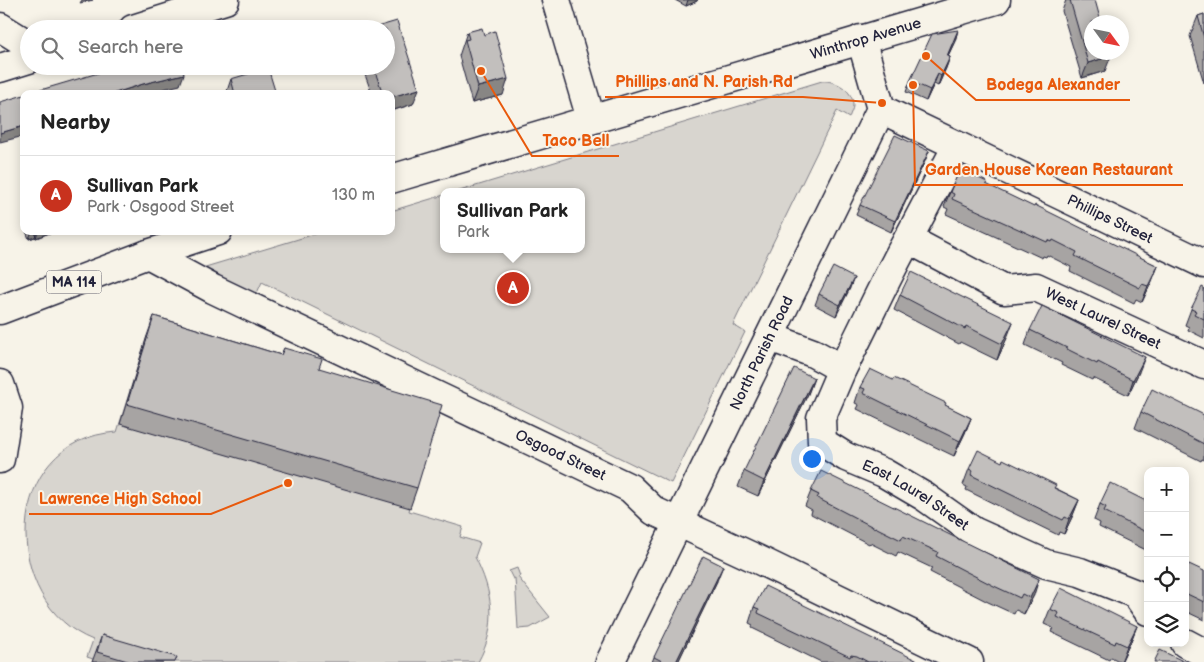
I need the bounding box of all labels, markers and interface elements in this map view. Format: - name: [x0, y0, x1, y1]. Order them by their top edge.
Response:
- street label: Winthrop Avenue: [808, 13, 923, 64]
- north arrow: [1084, 15, 1129, 60]
- search box: [20, 20, 395, 75]
- icon: search: [38, 34, 66, 62]
- text: Search here: [78, 36, 183, 59]
- callout: Phillips and N. Parish Rd: [605, 66, 803, 97]
- callout: Bodega Alexander: [976, 69, 1130, 100]
- text: Phillips and N. Parish Rd: [615, 73, 793, 92]
- text: Bodega Alexander: [986, 76, 1121, 95]
- text: Nearby: [40, 110, 110, 135]
- callout: Taco Bell: [532, 125, 619, 156]
- text: Taco Bell: [542, 132, 610, 151]
- callout: Garden House Korean Restaurant: [915, 154, 1183, 185]
- text: Garden House Korean Restaurant: [925, 161, 1174, 180]
- text: Sullivan Park: [87, 175, 198, 198]
- text: A: [51, 186, 61, 205]
- text: 130 m: [332, 186, 375, 205]
- popup: [440, 188, 585, 253]
- street label: Phillips Street: [1064, 190, 1156, 248]
- text: Park · Osgood Street: [87, 198, 234, 217]
- text: Sullivan Park: [457, 200, 568, 223]
- text: Park: [457, 223, 489, 242]
- pin: A: [497, 269, 529, 307]
- road number: MA 114: [46, 270, 102, 294]
- street label: West Laurel Street: [1042, 283, 1164, 353]
- street label: North Parish Road: [725, 293, 797, 413]
- street label: Osgood Street: [512, 425, 609, 485]
- your location: [799, 446, 825, 472]
- street label: East Laurel Street: [859, 455, 973, 535]
- map controls: [1144, 467, 1189, 647]
- button: +: [1144, 467, 1189, 512]
- callout: Lawrence High School: [29, 483, 211, 514]
- text: Lawrence High School: [39, 490, 201, 509]
- button: −: [1144, 512, 1189, 557]
- button: locate: [1144, 557, 1189, 602]
- button: layers: [1144, 602, 1189, 647]

